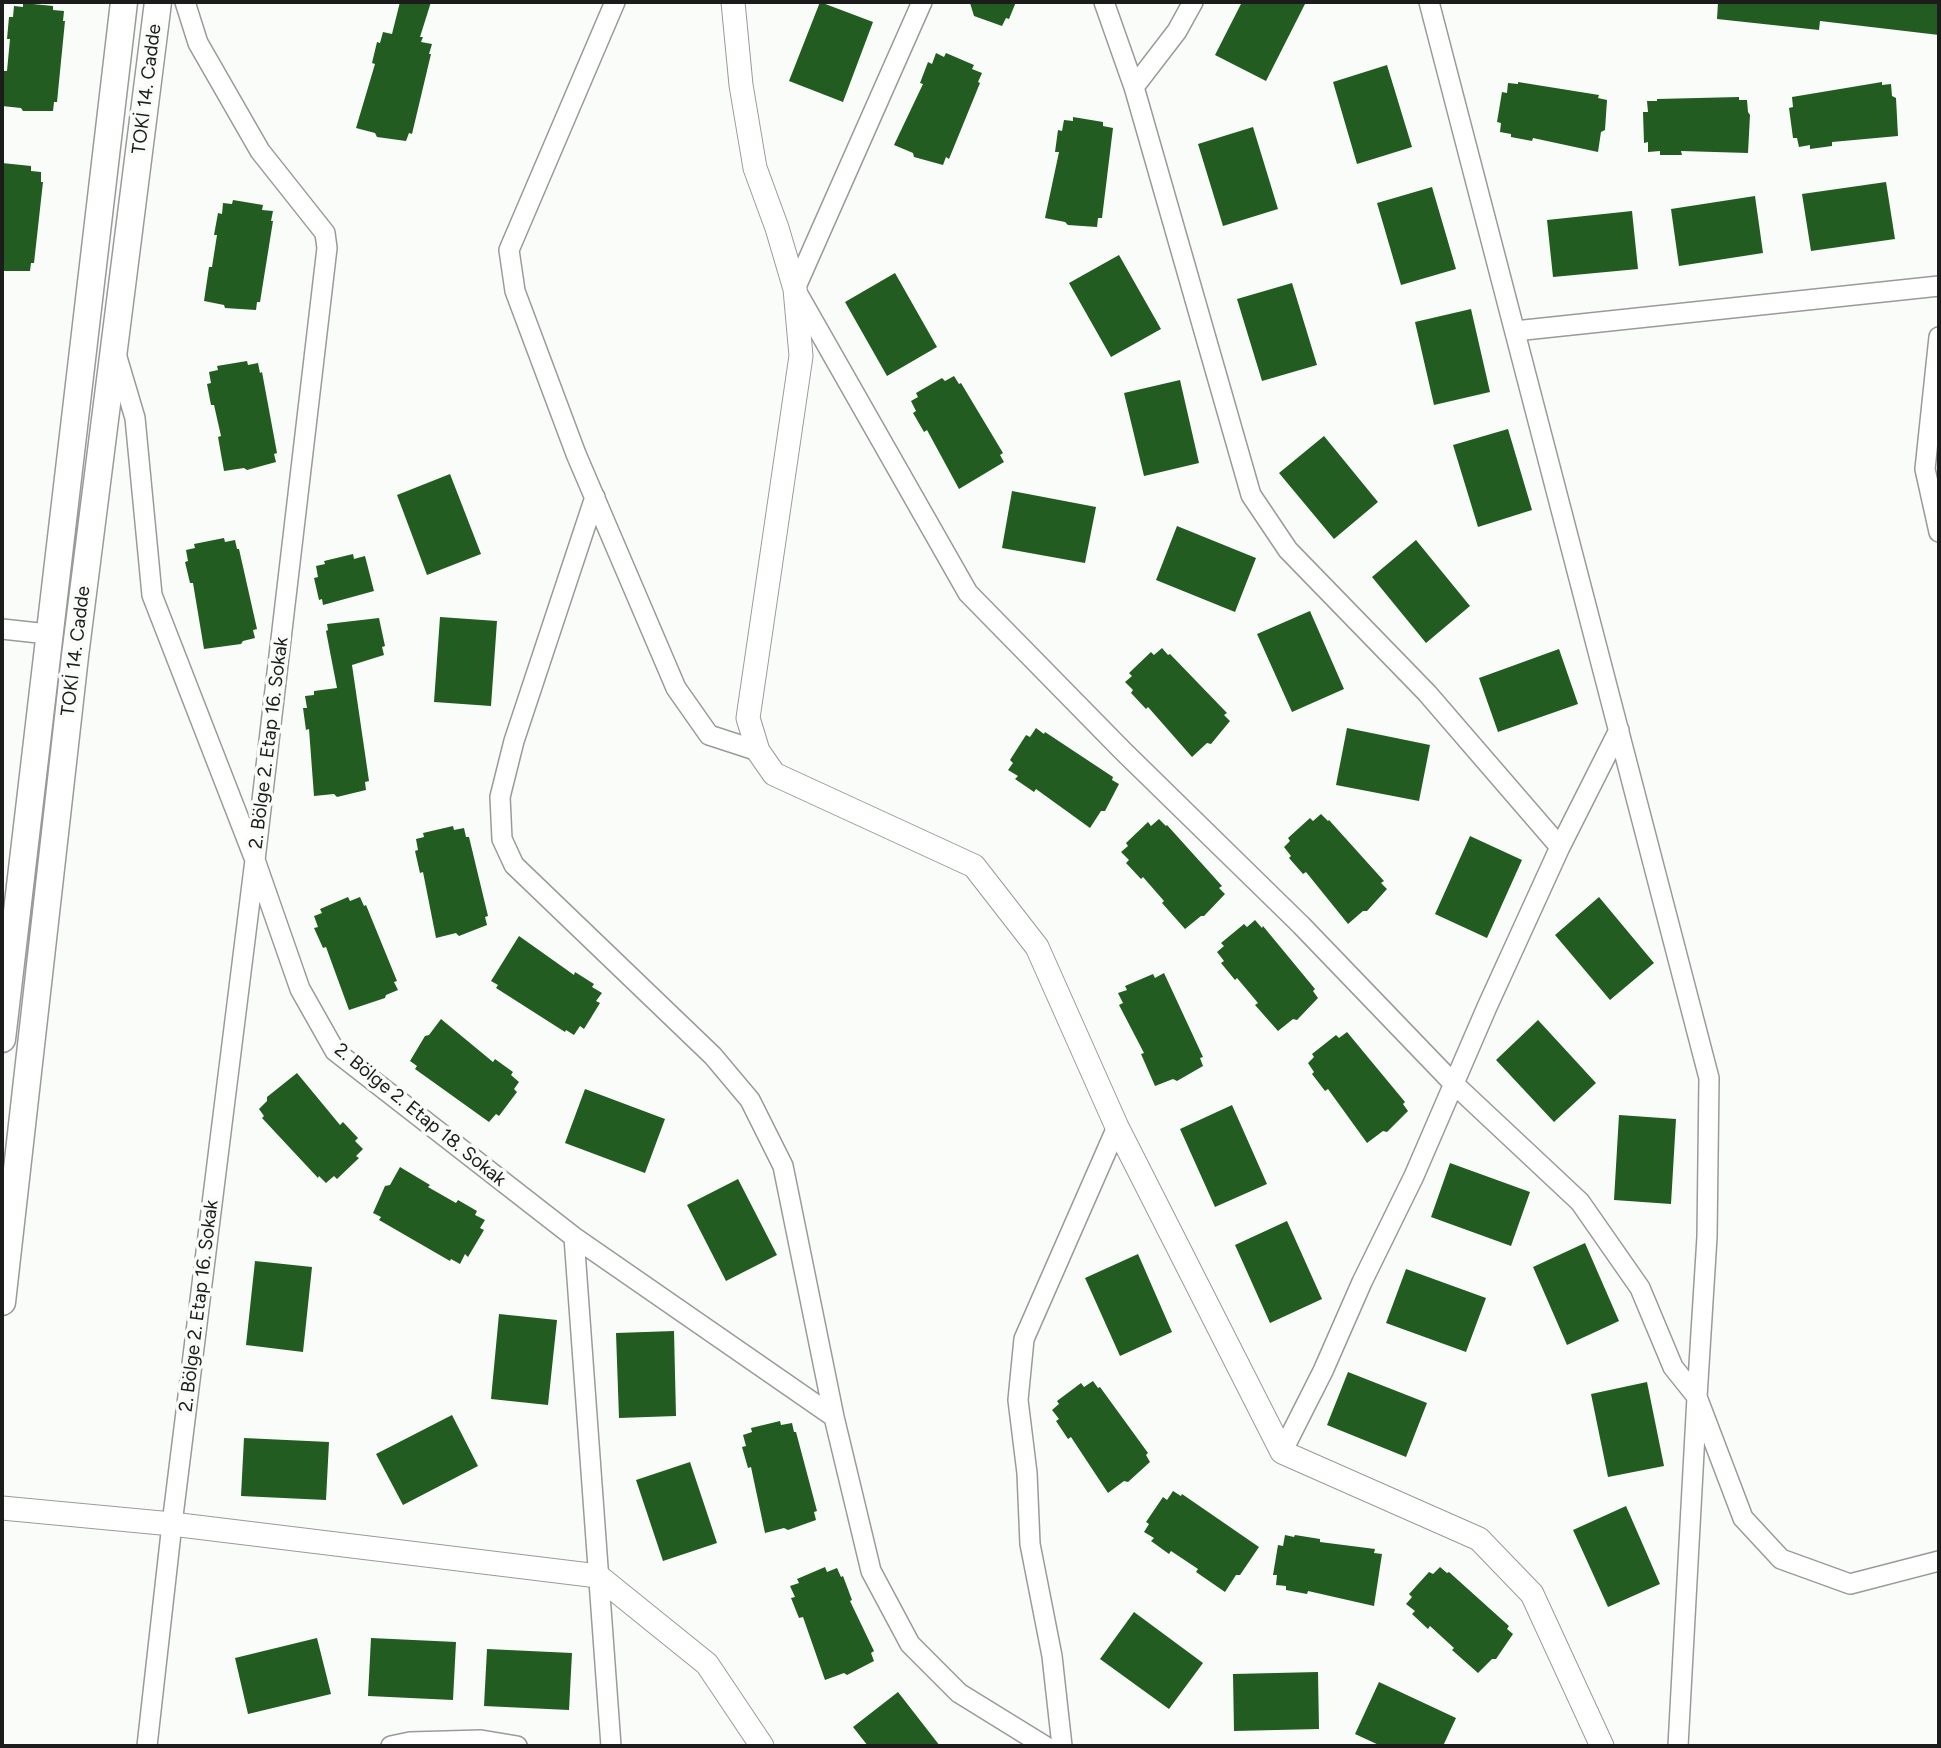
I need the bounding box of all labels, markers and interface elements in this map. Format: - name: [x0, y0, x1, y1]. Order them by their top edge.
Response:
- street label: TOKİ 14. Cadde: [128, 23, 166, 155]
- street label: TOKİ 14. Cadde: [57, 585, 95, 717]
- street label: 2. Bölge 2. Etap 16. Sokak: [245, 636, 293, 850]
- street label: 2. Bölge 2. Etap 18. Sokak: [330, 1039, 510, 1191]
- street label: 2. Bölge 2. Etap 16. Sokak: [175, 1199, 223, 1413]

